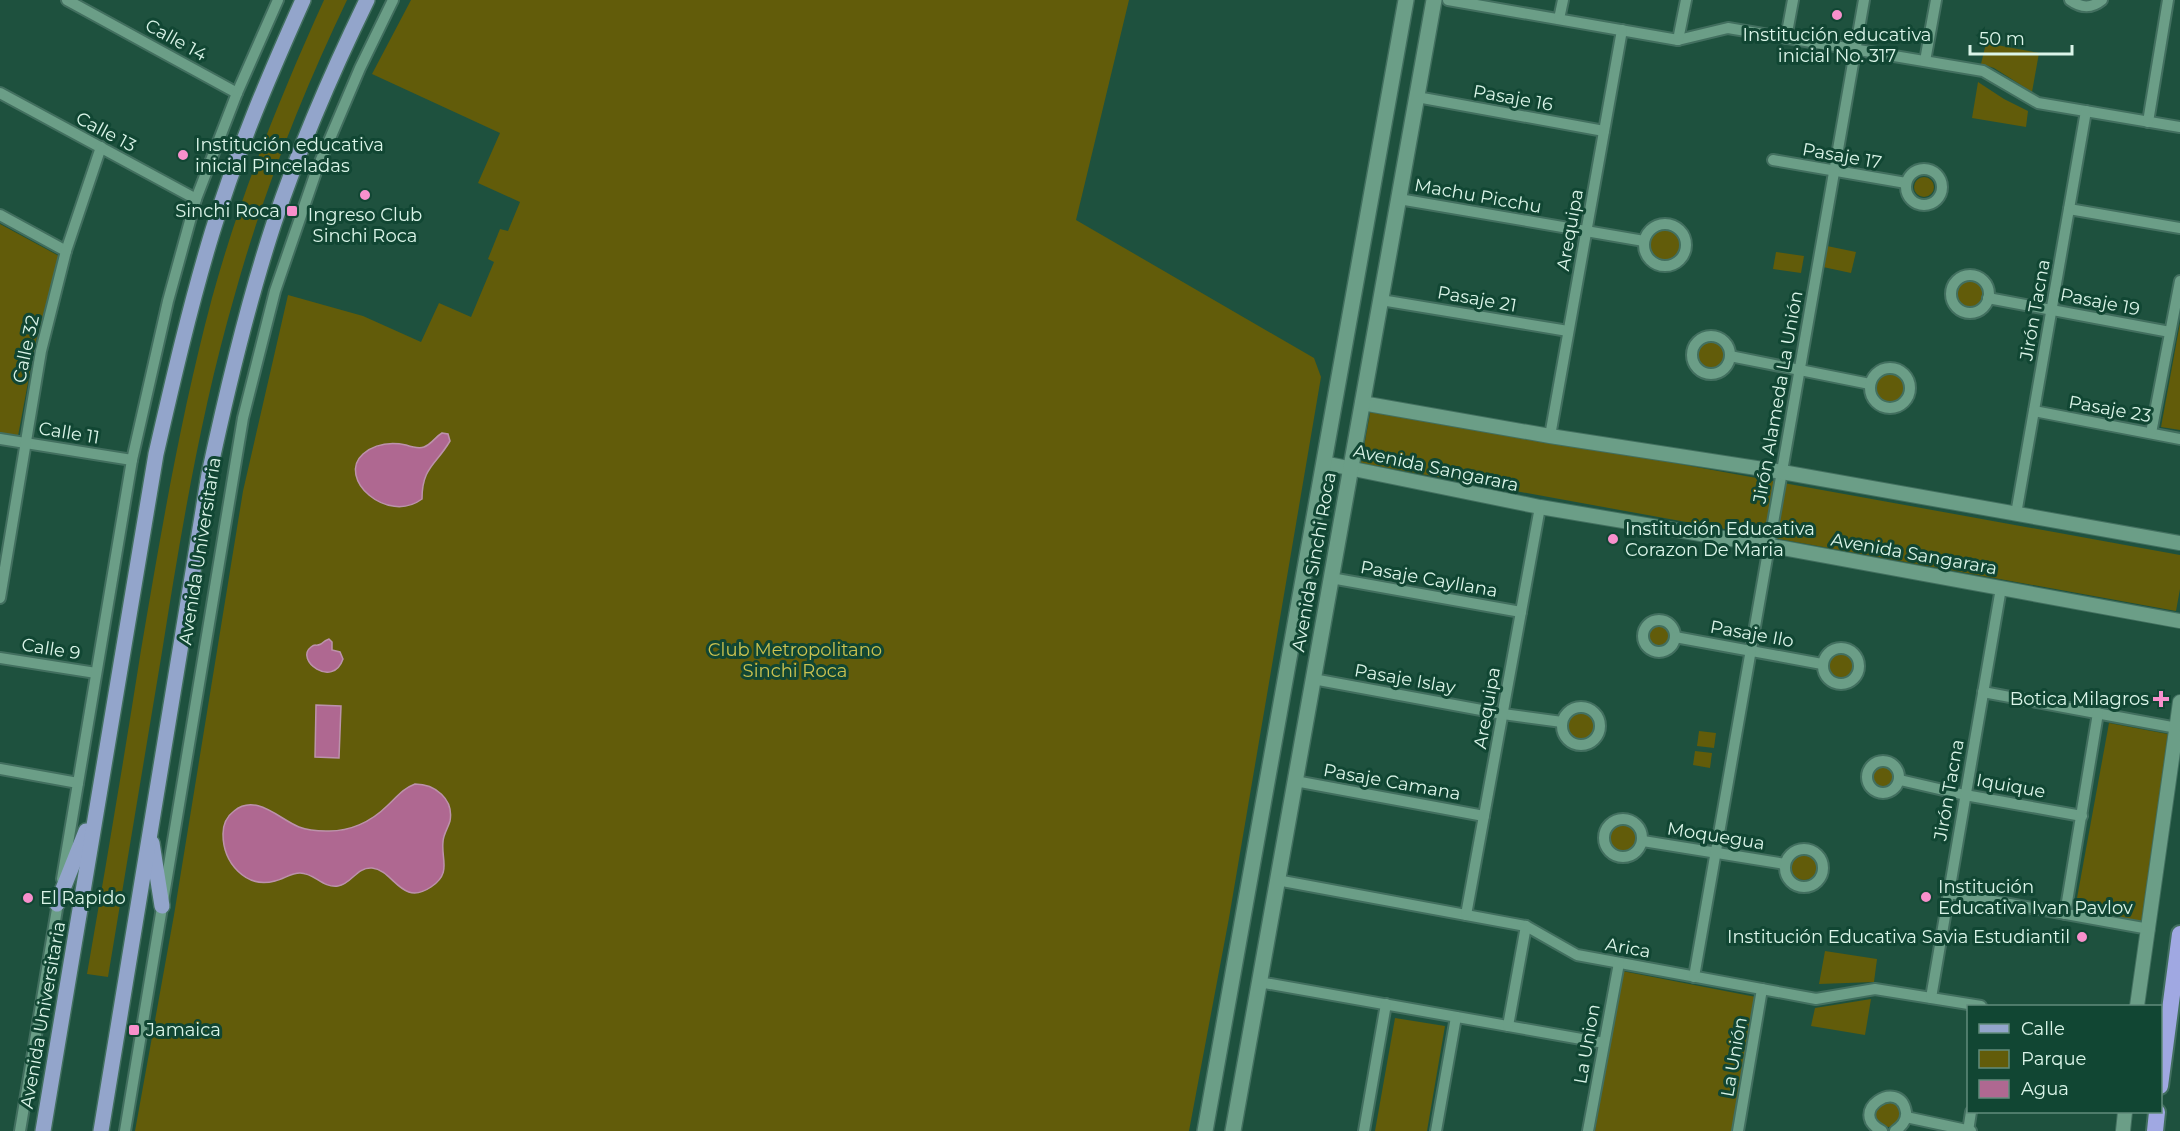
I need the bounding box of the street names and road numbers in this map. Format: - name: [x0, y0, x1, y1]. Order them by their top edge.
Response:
- street label: Calle 14: [141, 14, 211, 66]
- street label: Pasaje 16: [1471, 80, 1555, 116]
- street label: Calle 13: [72, 107, 140, 157]
- street label: Pasaje 17: [1801, 138, 1883, 174]
- street label: Machu Picchu: [1413, 174, 1543, 218]
- street label: Arequipa: [1552, 187, 1588, 273]
- street label: Jirón Tacna: [2015, 258, 2055, 363]
- street label: Pasaje 21: [1436, 281, 1518, 317]
- street label: Pasaje 19: [2058, 284, 2142, 320]
- street label: Jirón Alameda La Unión: [1748, 289, 1808, 506]
- street label: Calle 32: [8, 313, 44, 385]
- street label: Pasaje 23: [2067, 391, 2153, 427]
- street label: Calle 11: [37, 417, 101, 449]
- street label: Avenida Sangarara: [1351, 440, 1521, 496]
- street label: Avenida Universitaria: [174, 456, 226, 646]
- street label: Avenida Sinchi Roca: [1287, 470, 1341, 654]
- street label: Avenida Sangarara: [1829, 529, 1999, 579]
- street label: Pasaje Cayllana: [1359, 556, 1499, 602]
- street label: Pasaje Ilo: [1708, 616, 1796, 652]
- street label: Calle 9: [20, 633, 82, 665]
- street label: Pasaje Islay: [1353, 659, 1458, 699]
- street label: Arequipa: [1469, 665, 1505, 751]
- street label: Jirón Tacna: [1929, 738, 1969, 843]
- street label: Pasaje Camana: [1322, 759, 1462, 805]
- street label: Iquique: [1975, 769, 2047, 803]
- street label: Moquegua: [1666, 817, 1766, 855]
- street label: Avenida Universitaria: [16, 920, 70, 1110]
- street label: Arica: [1604, 933, 1652, 963]
- street label: La Union: [1569, 1002, 1605, 1086]
- street label: La Unión: [1716, 1015, 1752, 1099]

